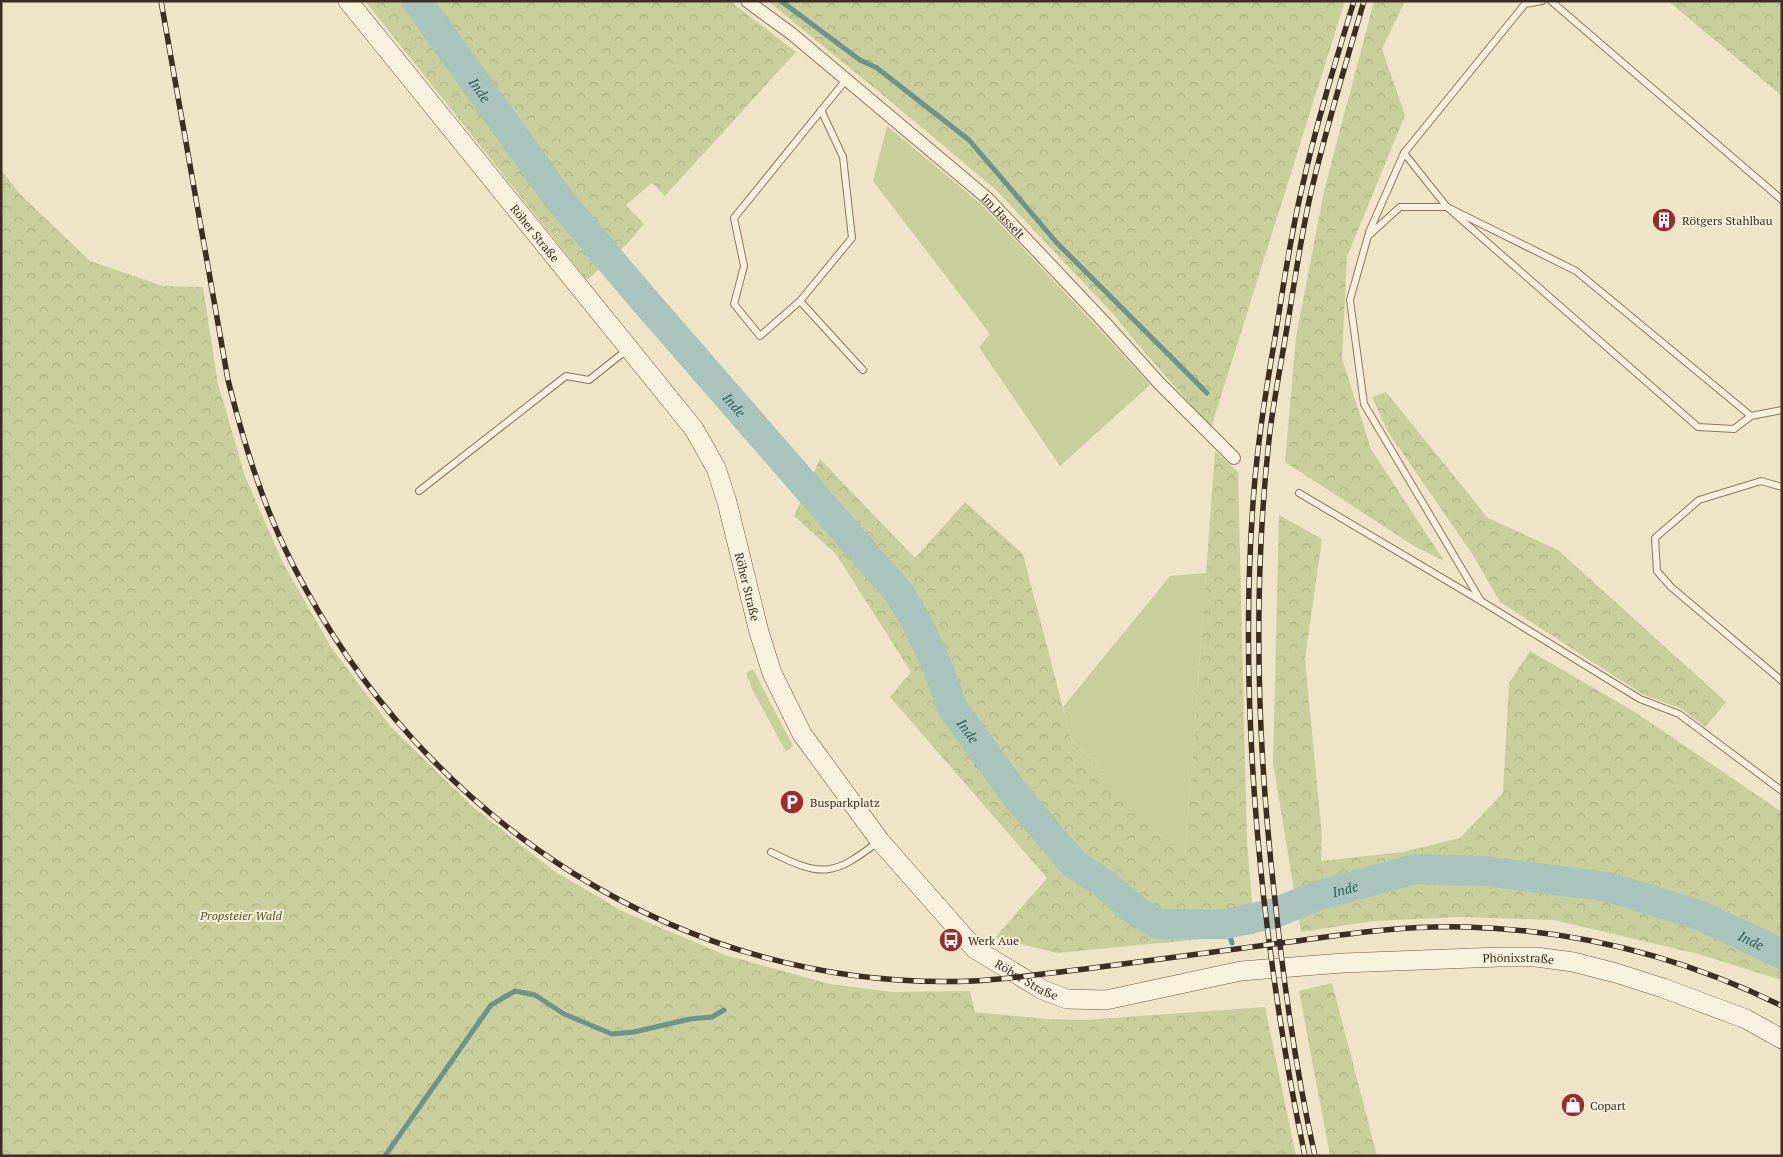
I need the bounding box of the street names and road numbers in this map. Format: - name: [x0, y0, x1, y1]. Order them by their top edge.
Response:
- street label: Im Hasselt: [979, 190, 1029, 242]
- street label: Röher Straße: [508, 201, 563, 265]
- street label: Röher Straße: [732, 551, 763, 622]
- street label: Phönixstraße: [1482, 949, 1555, 967]
- street label: Röher Straße: [993, 956, 1060, 1002]

